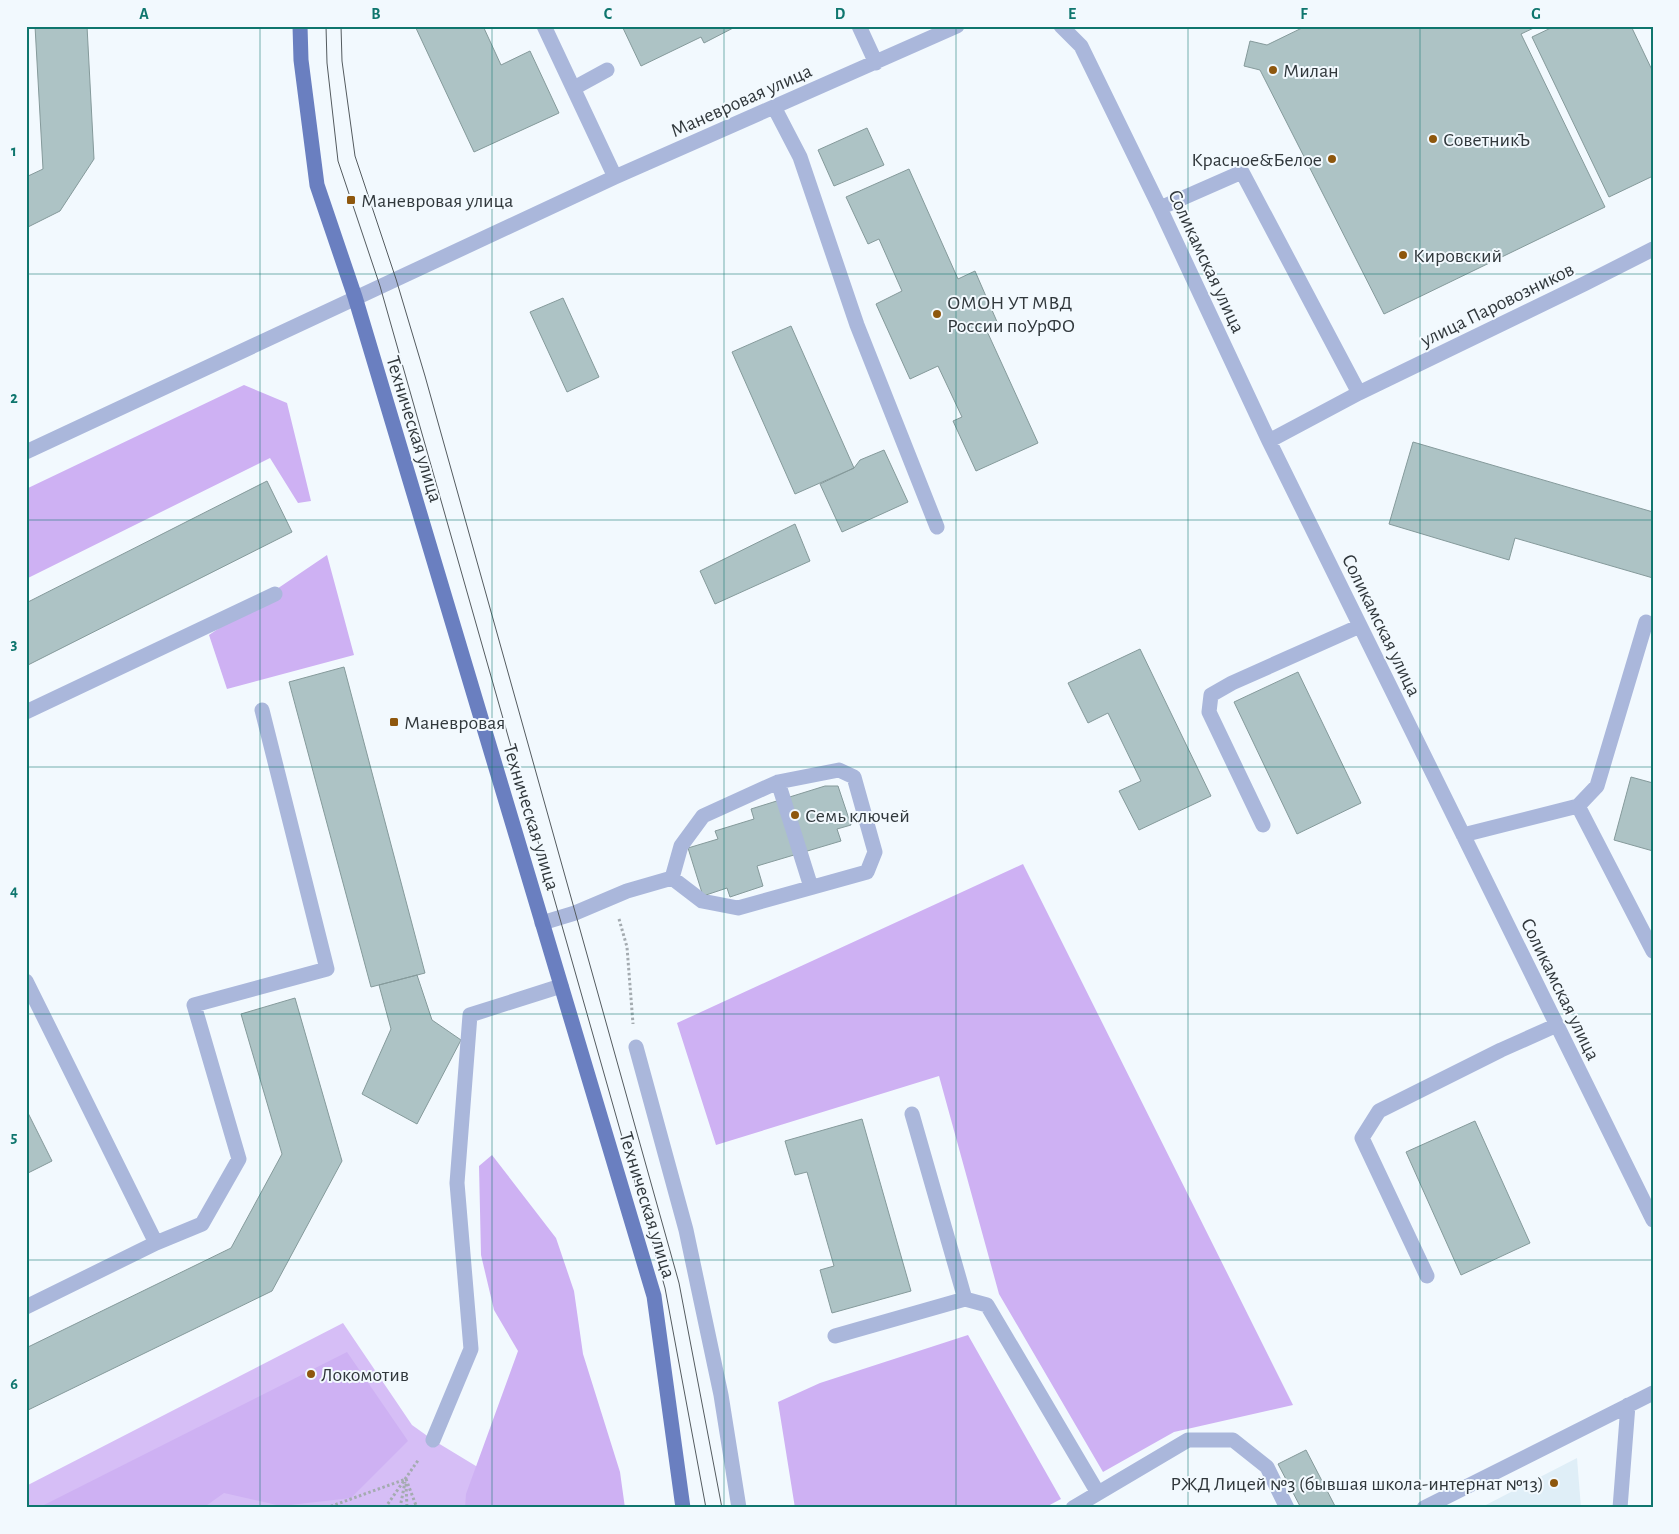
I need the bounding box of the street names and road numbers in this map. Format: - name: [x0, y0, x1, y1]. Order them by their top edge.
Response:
- street label: Маневровая улица: [668, 61, 815, 141]
- street label: Соликамская улица: [1164, 187, 1248, 336]
- street label: улица Паровозников: [1417, 259, 1577, 351]
- street label: Техническая улица: [382, 354, 446, 505]
- street label: Соликамская улица: [1338, 551, 1424, 700]
- street label: Техническая улица: [499, 742, 563, 893]
- street label: Соликамская улица: [1517, 915, 1603, 1064]
- street label: Техническая улица: [615, 1130, 679, 1281]

